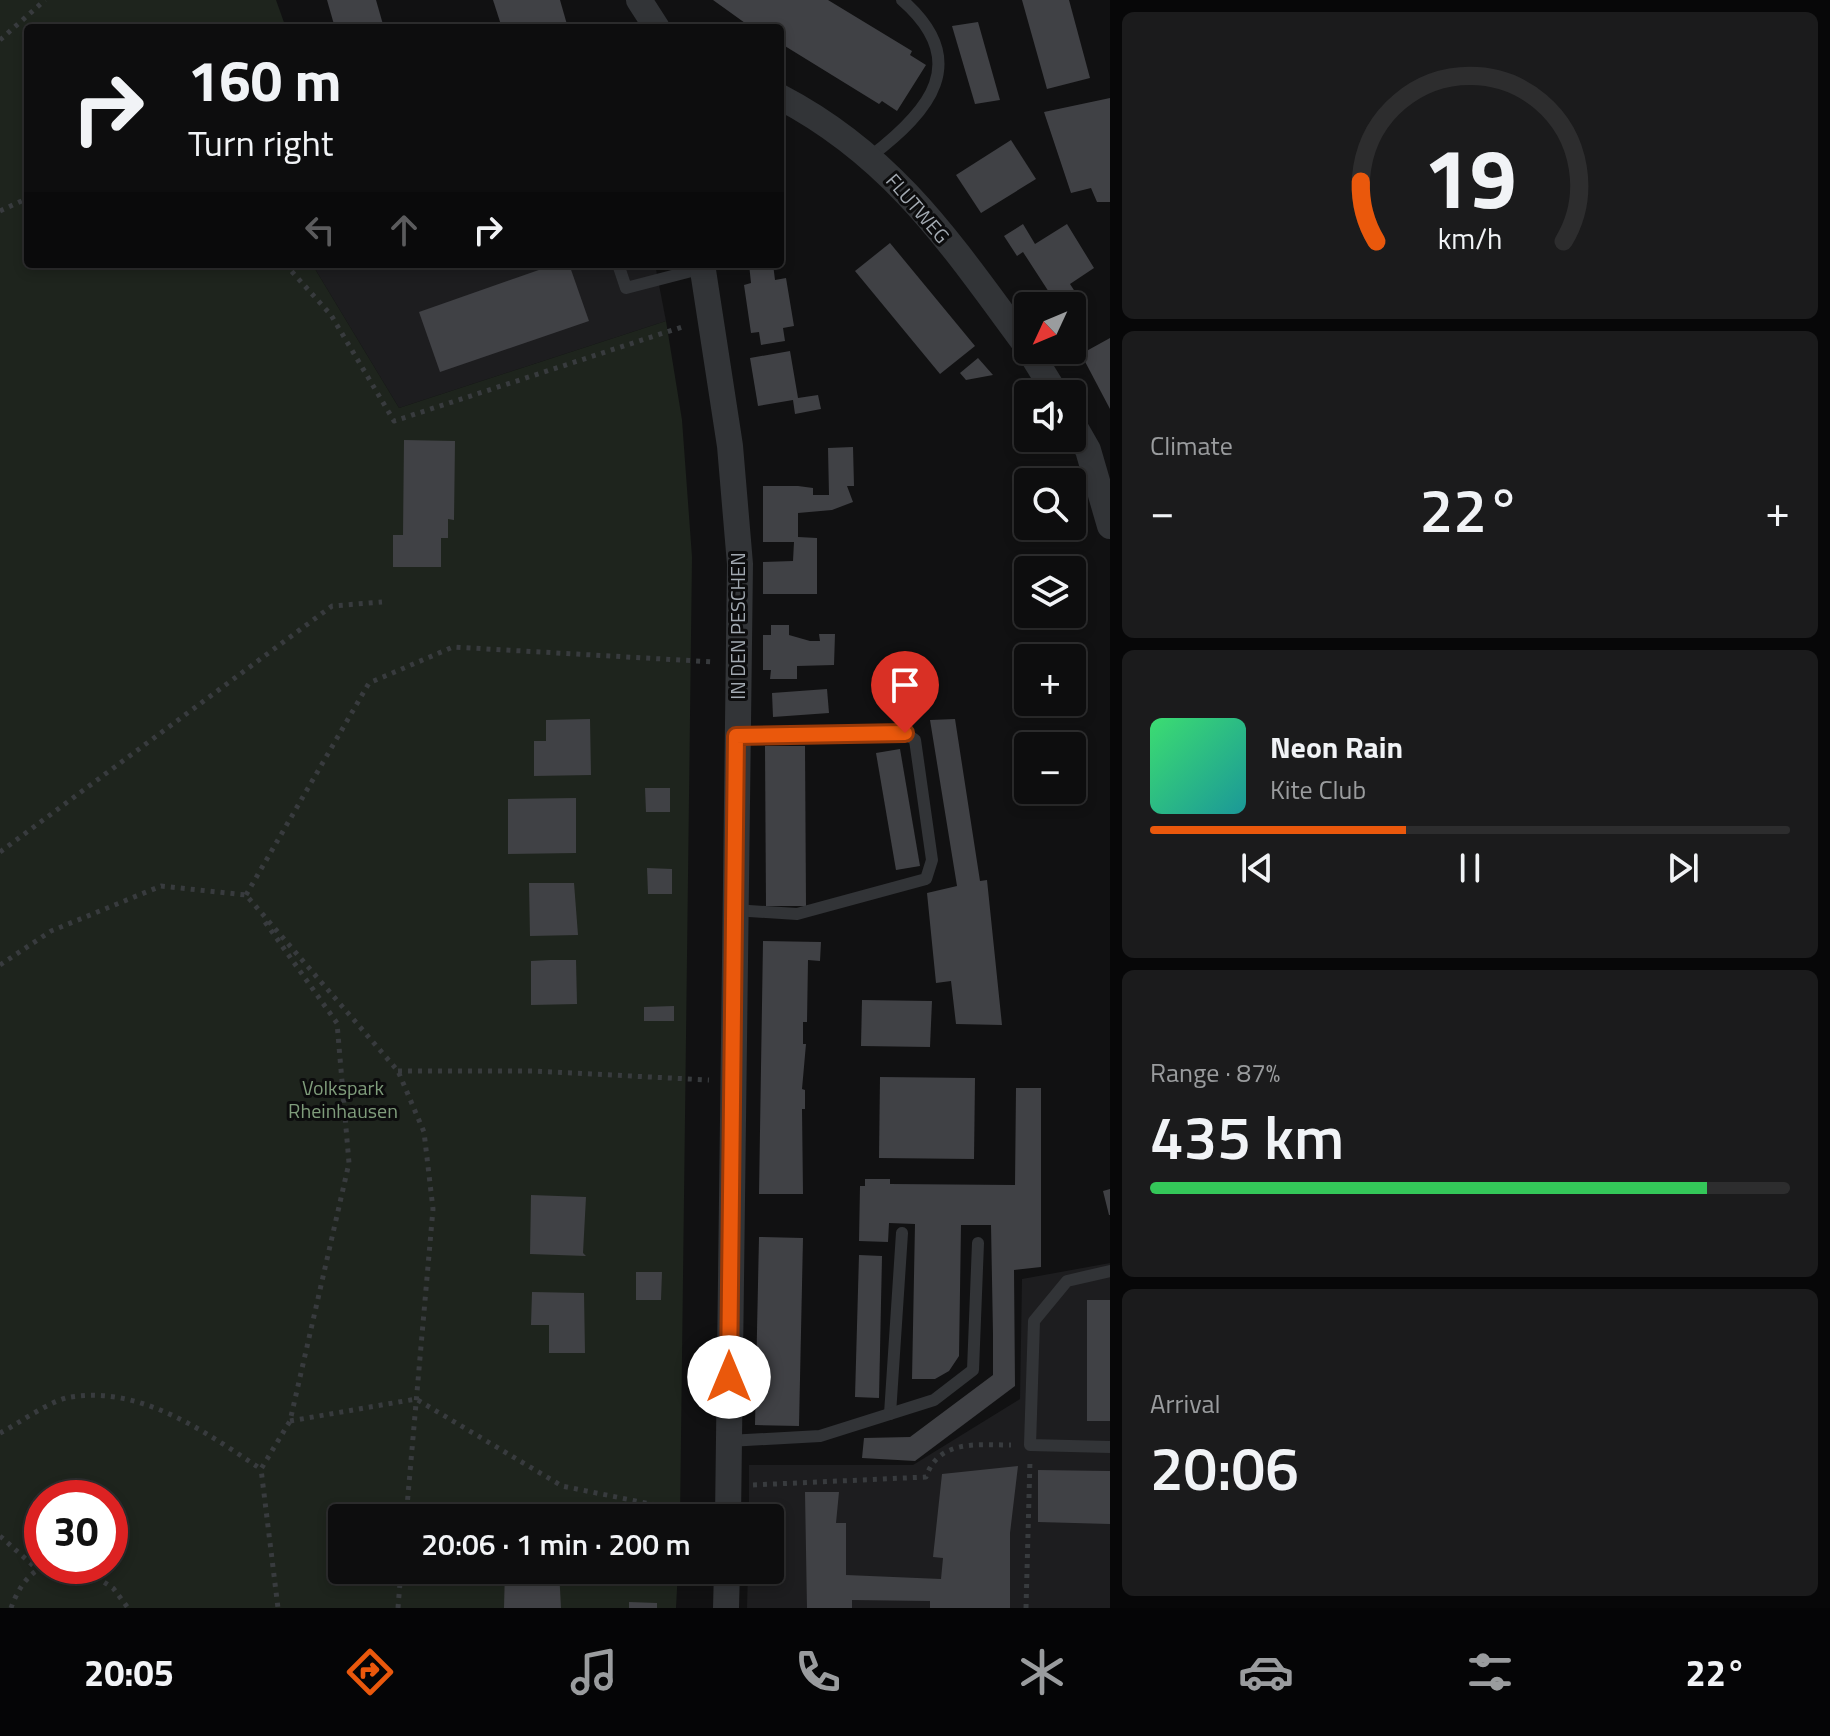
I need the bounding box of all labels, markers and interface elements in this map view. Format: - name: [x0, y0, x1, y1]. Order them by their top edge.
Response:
- text: 160 m: [188, 38, 341, 123]
- icon: right: [56, 56, 160, 160]
- text: 19: [1423, 113, 1517, 239]
- text: Turn right: [188, 115, 333, 170]
- street label: FLUTWEG: [879, 166, 957, 250]
- icon: left: [298, 208, 342, 252]
- icon: ahead: [382, 208, 426, 252]
- icon: right: [466, 208, 510, 252]
- text: km/h: [1438, 217, 1502, 260]
- north arrow: [1014, 292, 1086, 364]
- map controls: [1014, 292, 1086, 804]
- button: sound: [1014, 380, 1086, 452]
- text: Climate: [1150, 426, 1233, 465]
- text: 22°: [1420, 464, 1520, 555]
- button: search: [1014, 468, 1086, 540]
- text: −: [1150, 477, 1175, 544]
- text: +: [1765, 477, 1790, 544]
- street label: IN DEN PESCHEN: [722, 552, 753, 700]
- button: layers: [1014, 556, 1086, 628]
- button: +: [1014, 644, 1086, 716]
- pin: [871, 651, 939, 733]
- icon: arrive: [883, 663, 927, 707]
- text: Neon Rain: [1270, 724, 1403, 770]
- button: −: [1014, 732, 1086, 804]
- text: Kite Club: [1270, 770, 1366, 809]
- icon: previous: [1235, 846, 1279, 890]
- icon: pause: [1448, 846, 1492, 890]
- icon: next: [1661, 846, 1705, 890]
- text: Range · 87%: [1150, 1053, 1280, 1092]
- park label: Volkspark Rheinhausen: [288, 1072, 398, 1126]
- text: 435 km: [1150, 1091, 1344, 1182]
- position arrow: [687, 1335, 771, 1419]
- text: Arrival: [1150, 1384, 1221, 1423]
- text: 20:06: [1150, 1422, 1299, 1513]
- speed limit sign: 30: [24, 1480, 128, 1584]
- text: 20:06 · 1 min · 200 m: [421, 1521, 691, 1567]
- icon: directions: [342, 1644, 398, 1700]
- icon: music: [566, 1644, 622, 1700]
- icon: phone: [790, 1644, 846, 1700]
- icon: climate: [1014, 1644, 1070, 1700]
- icon: car: [1238, 1644, 1294, 1700]
- icon: filters: [1462, 1644, 1518, 1700]
- text: 20:05: [84, 1645, 174, 1700]
- text: 22°: [1686, 1645, 1746, 1700]

